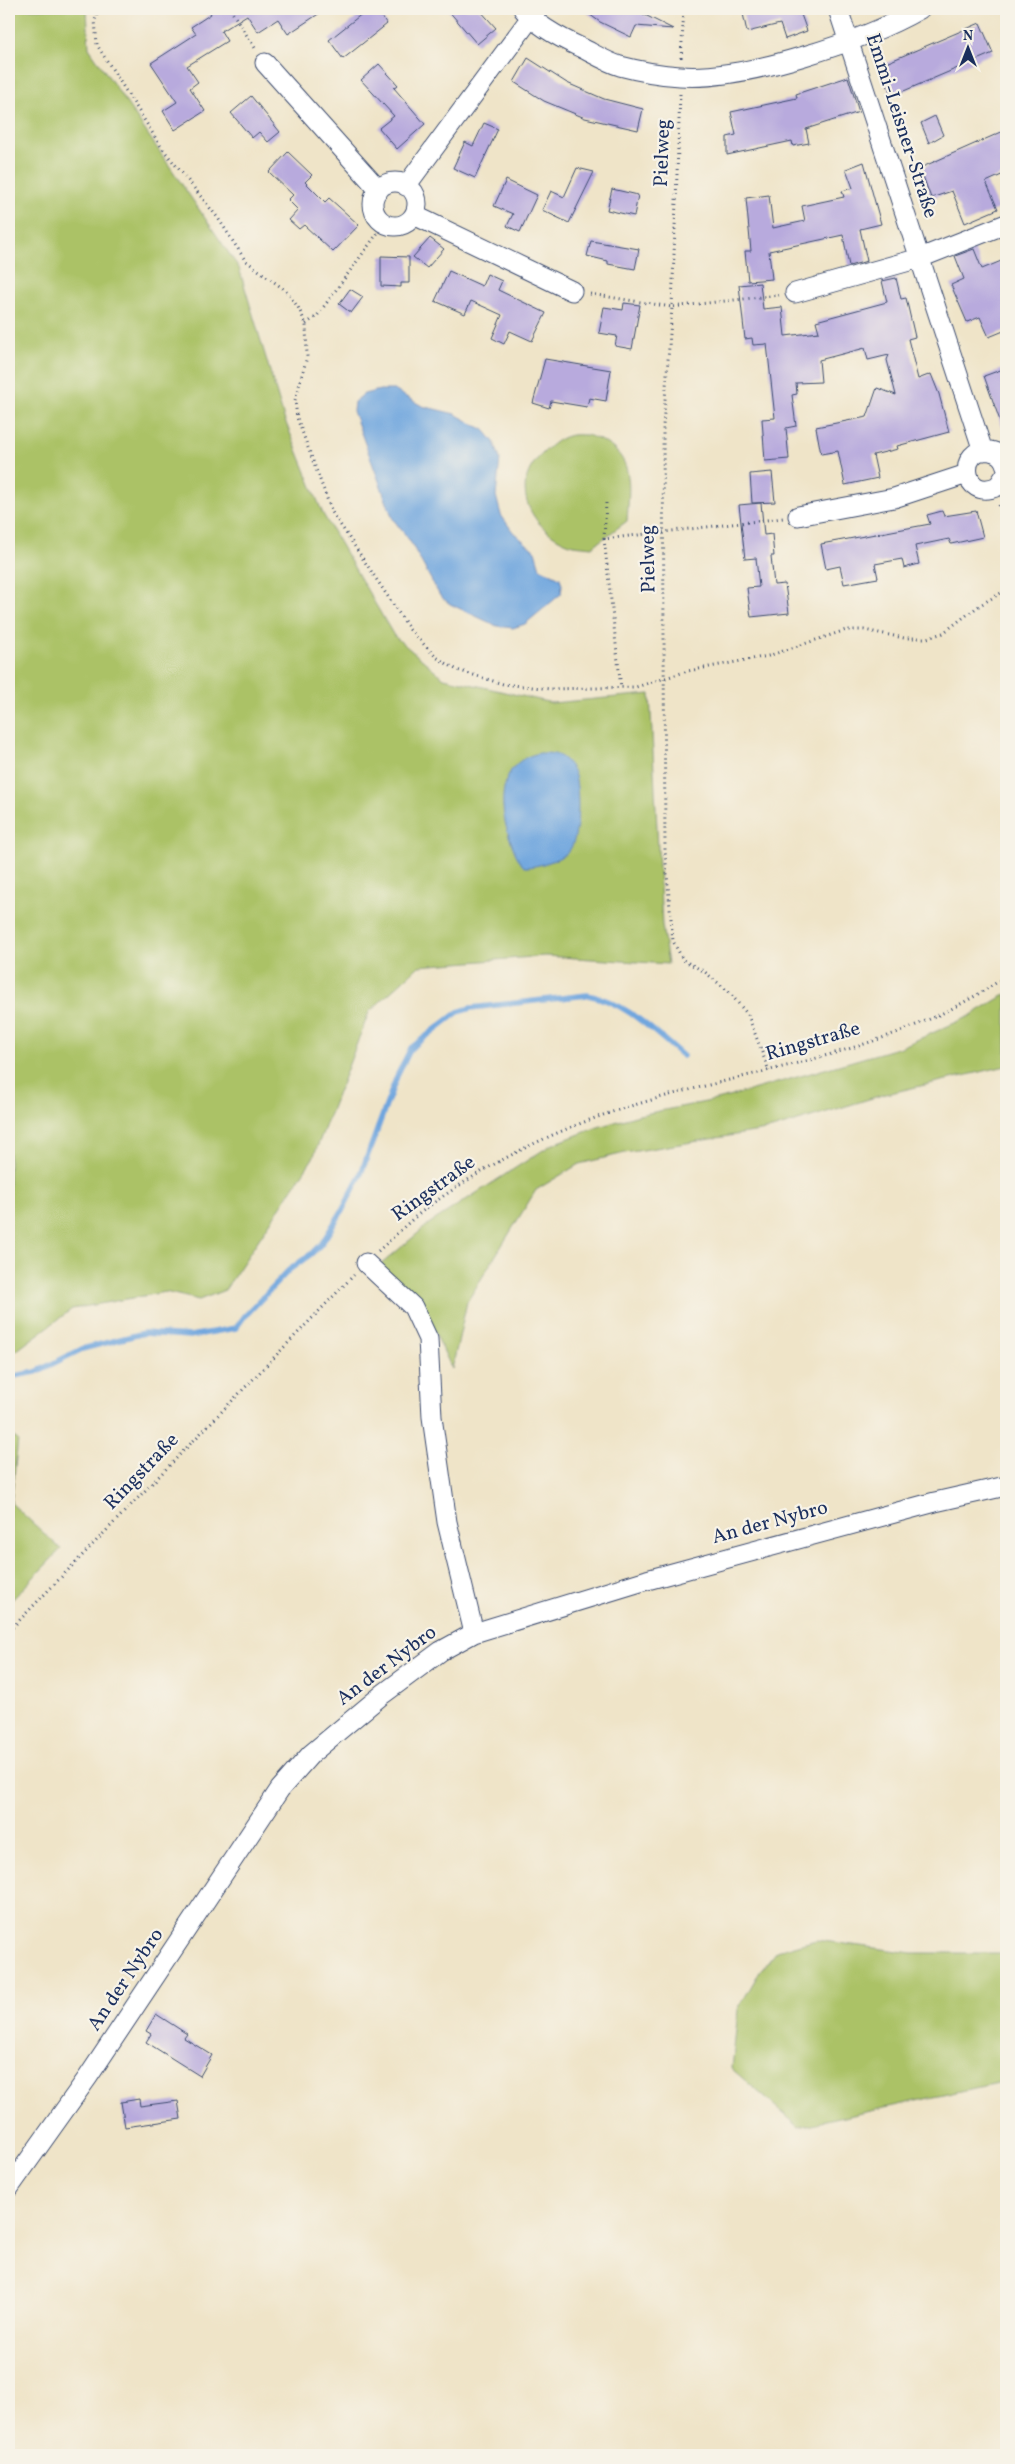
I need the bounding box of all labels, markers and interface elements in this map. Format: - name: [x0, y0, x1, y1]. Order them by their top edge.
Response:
- north arrow: [942, 22, 992, 72]
- text: N: [963, 27, 973, 46]
- street label: Emmi-Leisner-Straße: [858, 30, 944, 222]
- street label: Pielweg: [648, 118, 678, 188]
- street label: Pielweg: [634, 525, 664, 593]
- street label: Ringstraße: [762, 1015, 864, 1069]
- street label: Ringstraße: [386, 1149, 482, 1229]
- street label: Ringstraße: [98, 1427, 186, 1517]
- street label: An der Nybro: [709, 1494, 831, 1552]
- street label: An der Nybro: [331, 1619, 443, 1713]
- street label: An der Nybro: [81, 1923, 171, 2037]

